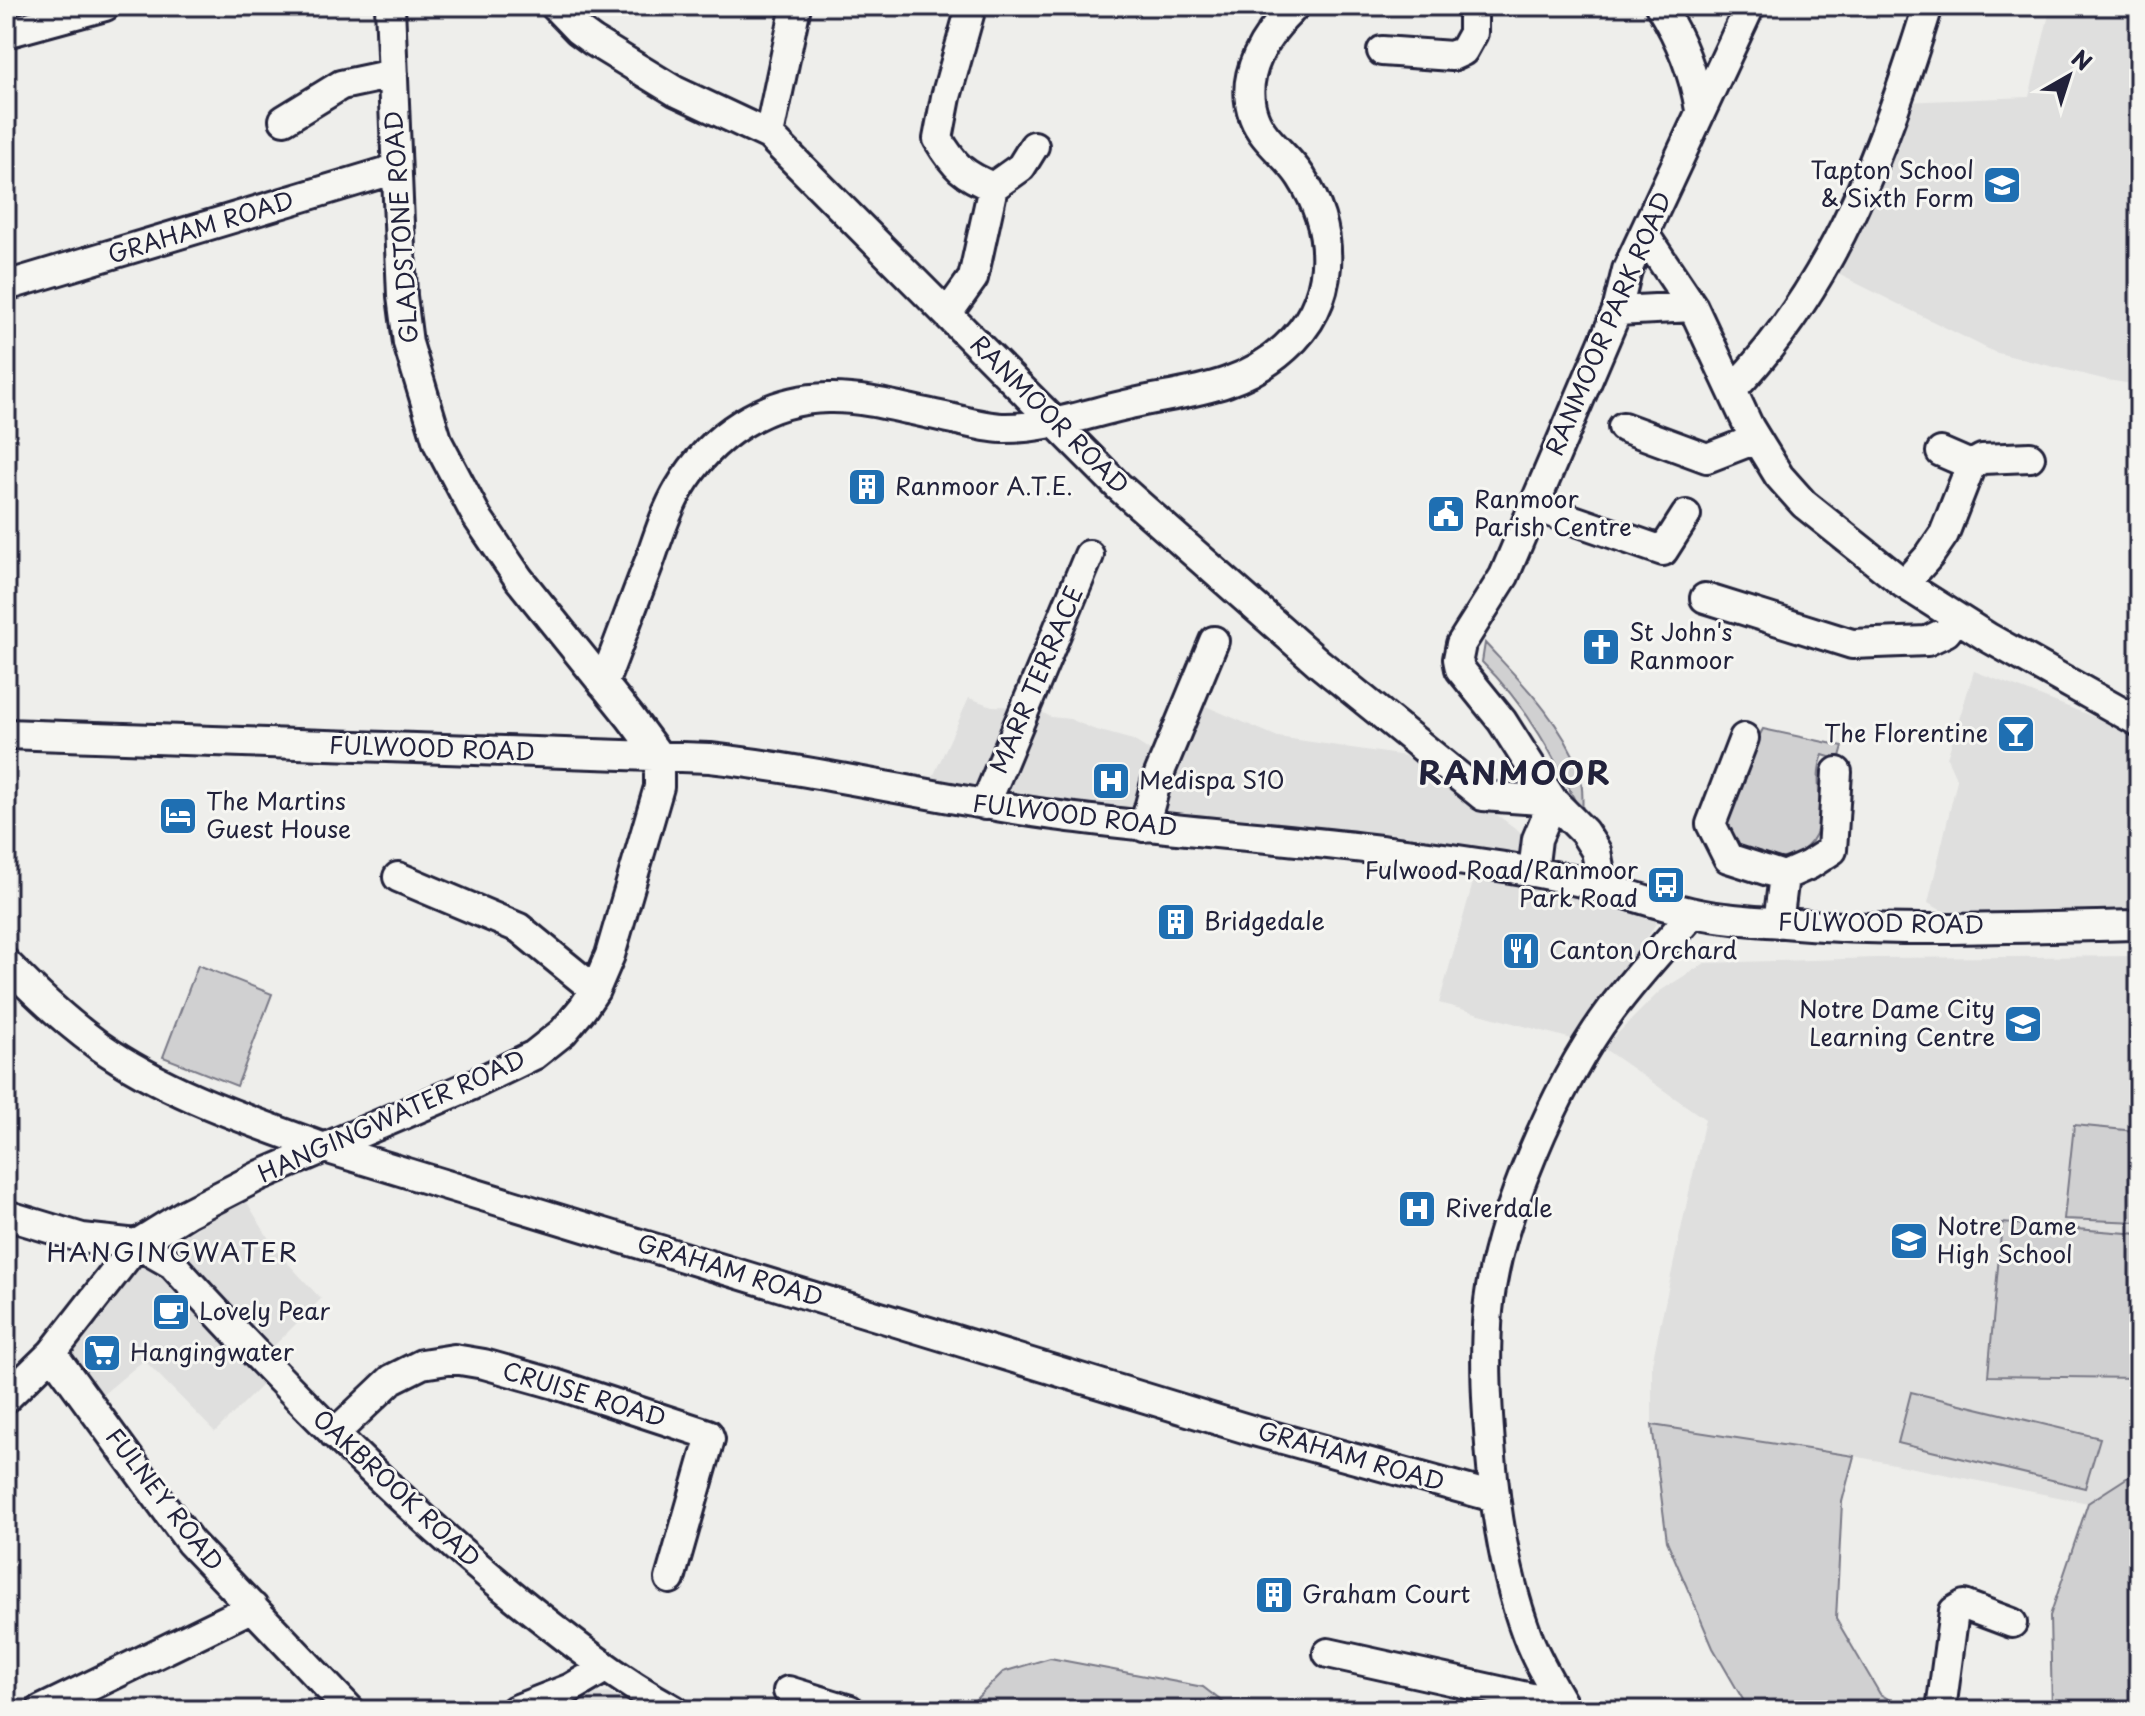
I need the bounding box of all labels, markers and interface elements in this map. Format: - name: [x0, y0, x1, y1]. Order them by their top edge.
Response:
- north arrow: [2029, 36, 2109, 116]
- text: N: [2065, 41, 2100, 78]
- street label: GLADSTONE ROAD: [374, 110, 426, 345]
- place label: Tapton School & Sixth Form: [1811, 151, 1974, 215]
- school or university icon: Tapton School & Sixth Form: [1981, 164, 2023, 206]
- street label: GRAHAM ROAD: [103, 181, 298, 271]
- street label: RANMOOR PARK ROAD: [1535, 186, 1679, 461]
- street label: RANMOOR ROAD: [963, 326, 1138, 501]
- building icon: Ranmoor A.T.E.: [846, 466, 888, 508]
- place label: Ranmoor A.T.E.: [895, 467, 1073, 503]
- place label: Ranmoor Parish Centre: [1474, 480, 1632, 544]
- public building icon: Ranmoor Parish Centre: [1425, 493, 1467, 535]
- street label: MARR TERRACE: [979, 580, 1091, 779]
- place label: St John's Ranmoor: [1629, 613, 1734, 677]
- church icon: St John's Ranmoor: [1580, 626, 1622, 668]
- bar icon: The Florentine: [1995, 713, 2037, 755]
- place label: The Florentine: [1824, 714, 1988, 750]
- street label: FULWOOD ROAD: [328, 725, 536, 769]
- district label: RANMOOR: [1418, 748, 1612, 796]
- hospital icon: Medispa S10: [1090, 760, 1132, 802]
- place label: Medispa S10: [1139, 761, 1284, 797]
- place label: The Martins Guest House: [206, 782, 351, 846]
- street label: FULWOOD ROAD: [971, 784, 1180, 844]
- hotel icon: The Martins Guest House: [157, 795, 199, 837]
- place label: Fulwood Road/Ranmoor Park Road: [1365, 851, 1639, 915]
- bus stop icon: Fulwood Road/Ranmoor Park Road: [1645, 864, 1687, 906]
- building icon: Bridgedale: [1155, 901, 1197, 943]
- place label: Bridgedale: [1204, 902, 1325, 938]
- street label: FULWOOD ROAD: [1778, 902, 1984, 942]
- restaurant icon: Canton Orchard: [1500, 930, 1542, 972]
- place label: Canton Orchard: [1549, 931, 1737, 967]
- place label: Notre Dame City Learning Centre: [1799, 990, 1995, 1054]
- school or university icon: Notre Dame City Learning Centre: [2002, 1003, 2044, 1045]
- street label: HANGINGWATER ROAD: [252, 1040, 531, 1190]
- hospital icon: Riverdale: [1396, 1188, 1438, 1230]
- place label: Riverdale: [1445, 1189, 1553, 1225]
- place label: Notre Dame High School: [1937, 1207, 2077, 1271]
- school or university icon: Notre Dame High School: [1888, 1220, 1930, 1262]
- street label: GRAHAM ROAD: [633, 1224, 828, 1314]
- district label: HANGINGWATER: [47, 1232, 299, 1271]
- cafe icon: Lovely Pear: [150, 1291, 192, 1333]
- place label: Lovely Pear: [199, 1292, 330, 1328]
- supermarket icon: Hangingwater: [81, 1332, 123, 1374]
- place label: Hangingwater: [130, 1333, 295, 1369]
- street label: CRUISE ROAD: [498, 1351, 671, 1435]
- street label: OAKBROOK ROAD: [305, 1400, 489, 1575]
- street label: GRAHAM ROAD: [1254, 1411, 1449, 1499]
- street label: FULNEY ROAD: [98, 1420, 233, 1578]
- building icon: Graham Court: [1253, 1574, 1295, 1616]
- place label: Graham Court: [1302, 1575, 1471, 1611]

